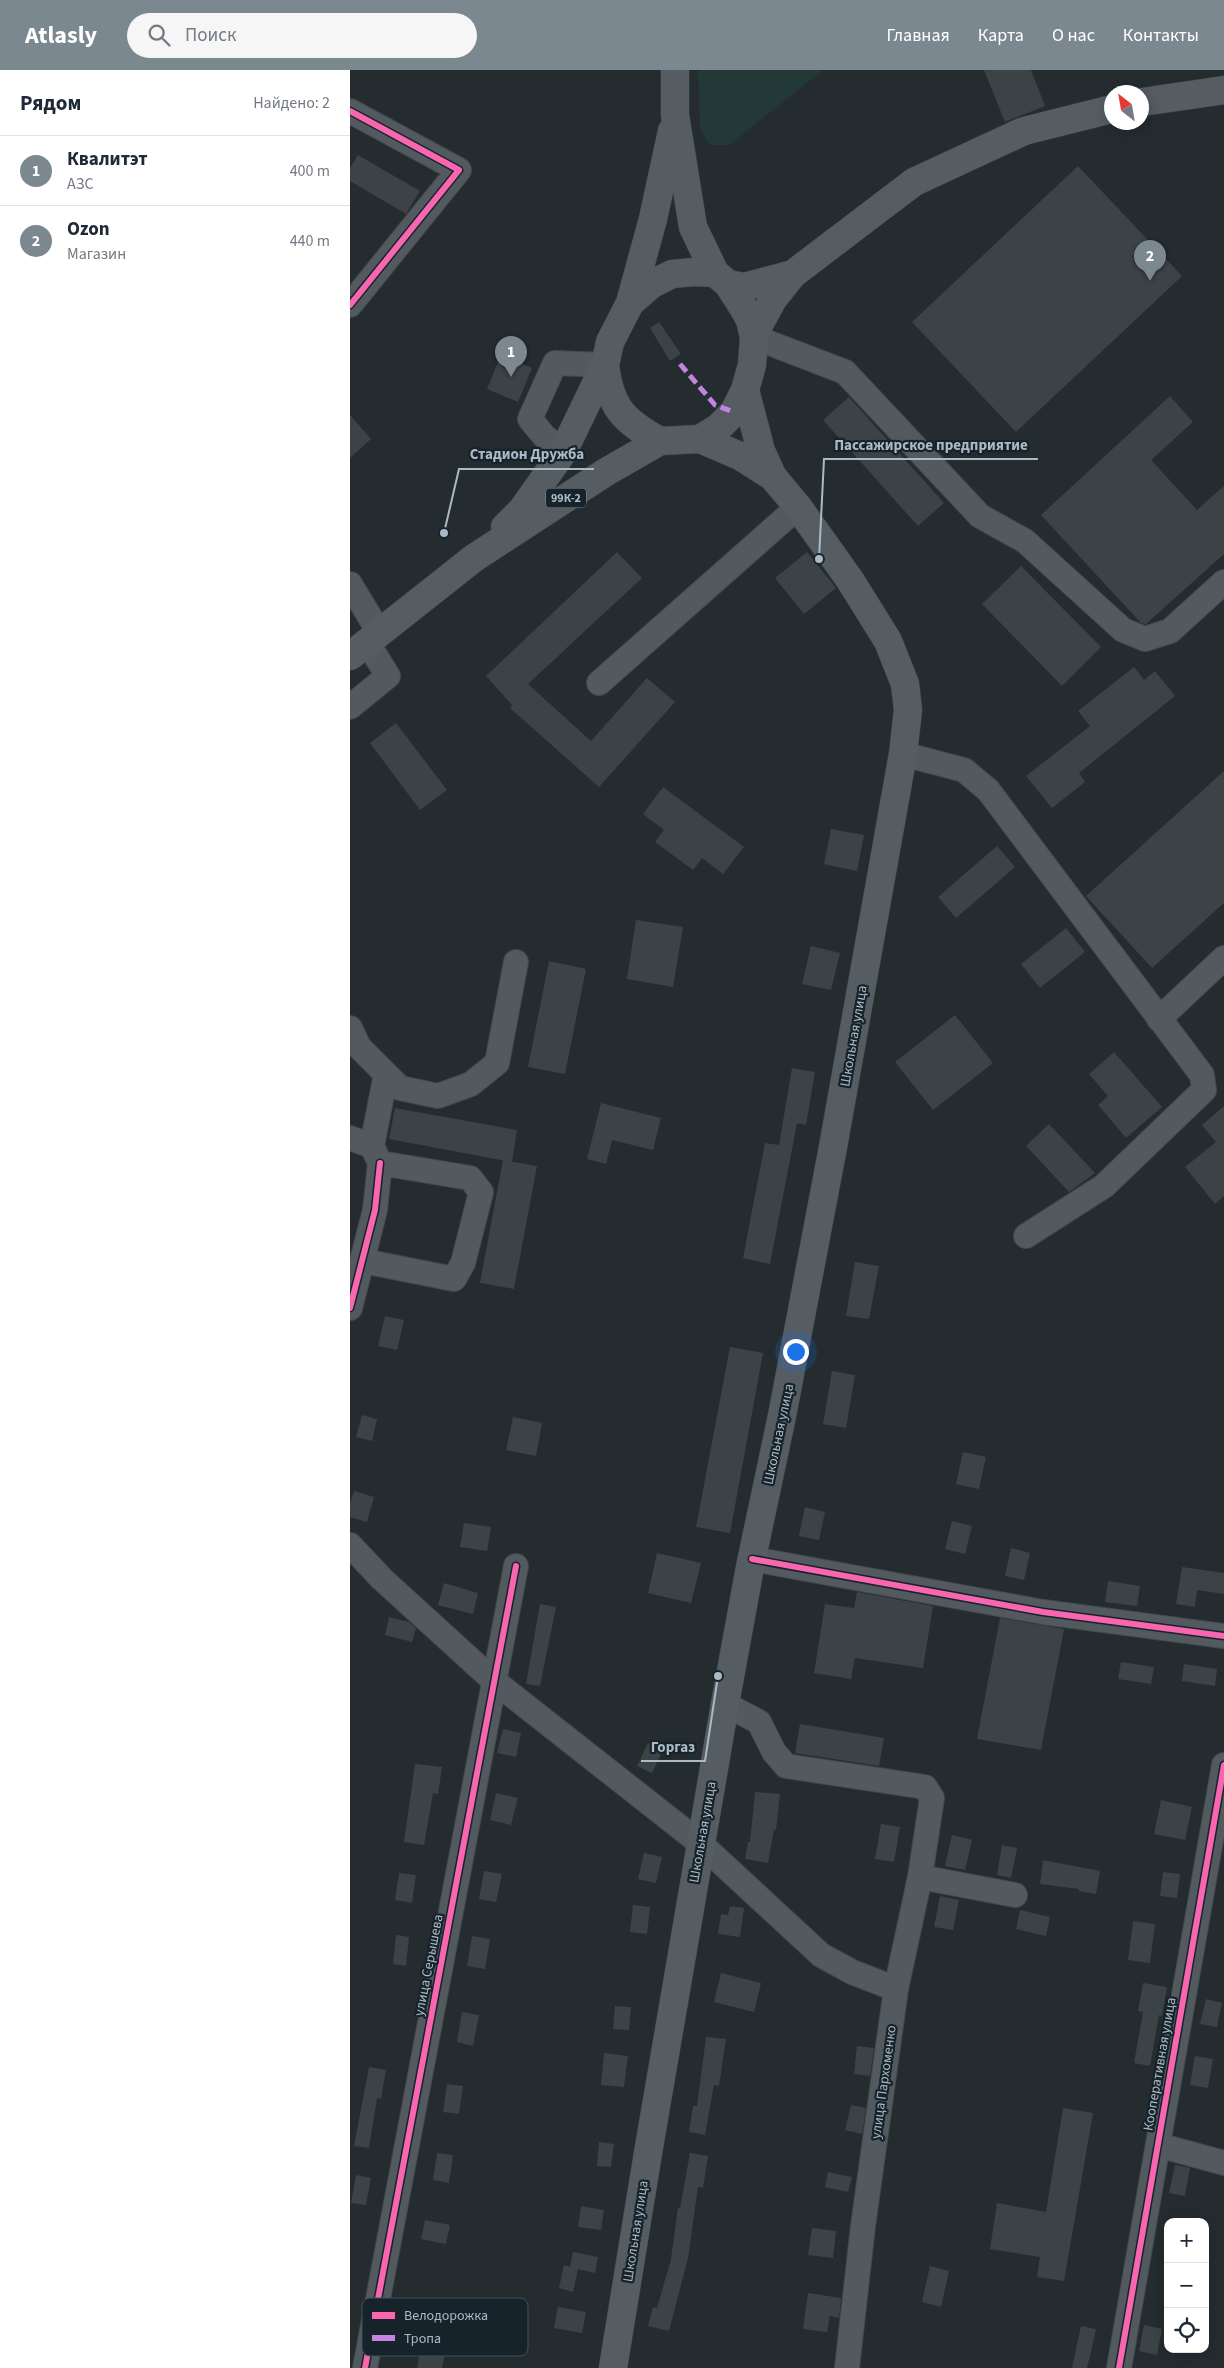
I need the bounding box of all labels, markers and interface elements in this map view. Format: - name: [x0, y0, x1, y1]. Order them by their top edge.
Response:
- search box: [127, 13, 477, 58]
- text: Atlasly: [25, 18, 97, 53]
- icon: search: [145, 21, 173, 49]
- text: Поиск: [185, 22, 236, 49]
- text: Главная: [887, 23, 950, 48]
- text: Карта: [978, 23, 1024, 48]
- text: О нас: [1052, 23, 1095, 48]
- text: Контакты: [1123, 23, 1199, 48]
- north arrow: [1104, 85, 1149, 130]
- text: Рядом: [20, 88, 81, 118]
- text: Найдено: 2: [253, 92, 330, 114]
- text: Квалитэт: [67, 146, 148, 173]
- text: 1: [32, 160, 40, 182]
- text: 400 m: [290, 160, 330, 182]
- text: АЗС: [67, 173, 94, 195]
- text: Ozon: [67, 216, 110, 243]
- text: 2: [32, 230, 40, 252]
- text: 440 m: [290, 230, 330, 252]
- pin: 2: [1134, 240, 1166, 281]
- text: Магазин: [67, 243, 126, 265]
- pin: 1: [495, 336, 527, 377]
- callout: Пассажирское предприятие: [824, 429, 1038, 459]
- text: Пассажирское предприятие: [834, 435, 1028, 456]
- callout: Стадион Дружба: [459, 439, 594, 469]
- text: Стадион Дружба: [470, 444, 584, 465]
- road number: 99К-2: [546, 488, 586, 508]
- street label: Школьная улица: [835, 984, 873, 1088]
- your location: [783, 1339, 809, 1365]
- street label: Школьная улица: [759, 1382, 799, 1486]
- callout: Горгаз: [641, 1731, 705, 1761]
- text: Горгаз: [651, 1737, 695, 1758]
- street label: Школьная улица: [684, 1780, 722, 1884]
- street label: улица Серышева: [409, 1913, 449, 2018]
- street label: Кооперативная улица: [1138, 1996, 1182, 2133]
- street label: улица Пархоменко: [866, 2024, 902, 2140]
- street label: Школьная улица: [618, 2179, 654, 2283]
- map controls: [1164, 2218, 1209, 2353]
- button: +: [1164, 2218, 1209, 2263]
- button: −: [1164, 2263, 1209, 2308]
- legend: [362, 2298, 528, 2356]
- text: Велодорожка: [404, 2306, 488, 2326]
- button: locate: [1164, 2308, 1209, 2353]
- text: Тропа: [404, 2329, 441, 2349]

